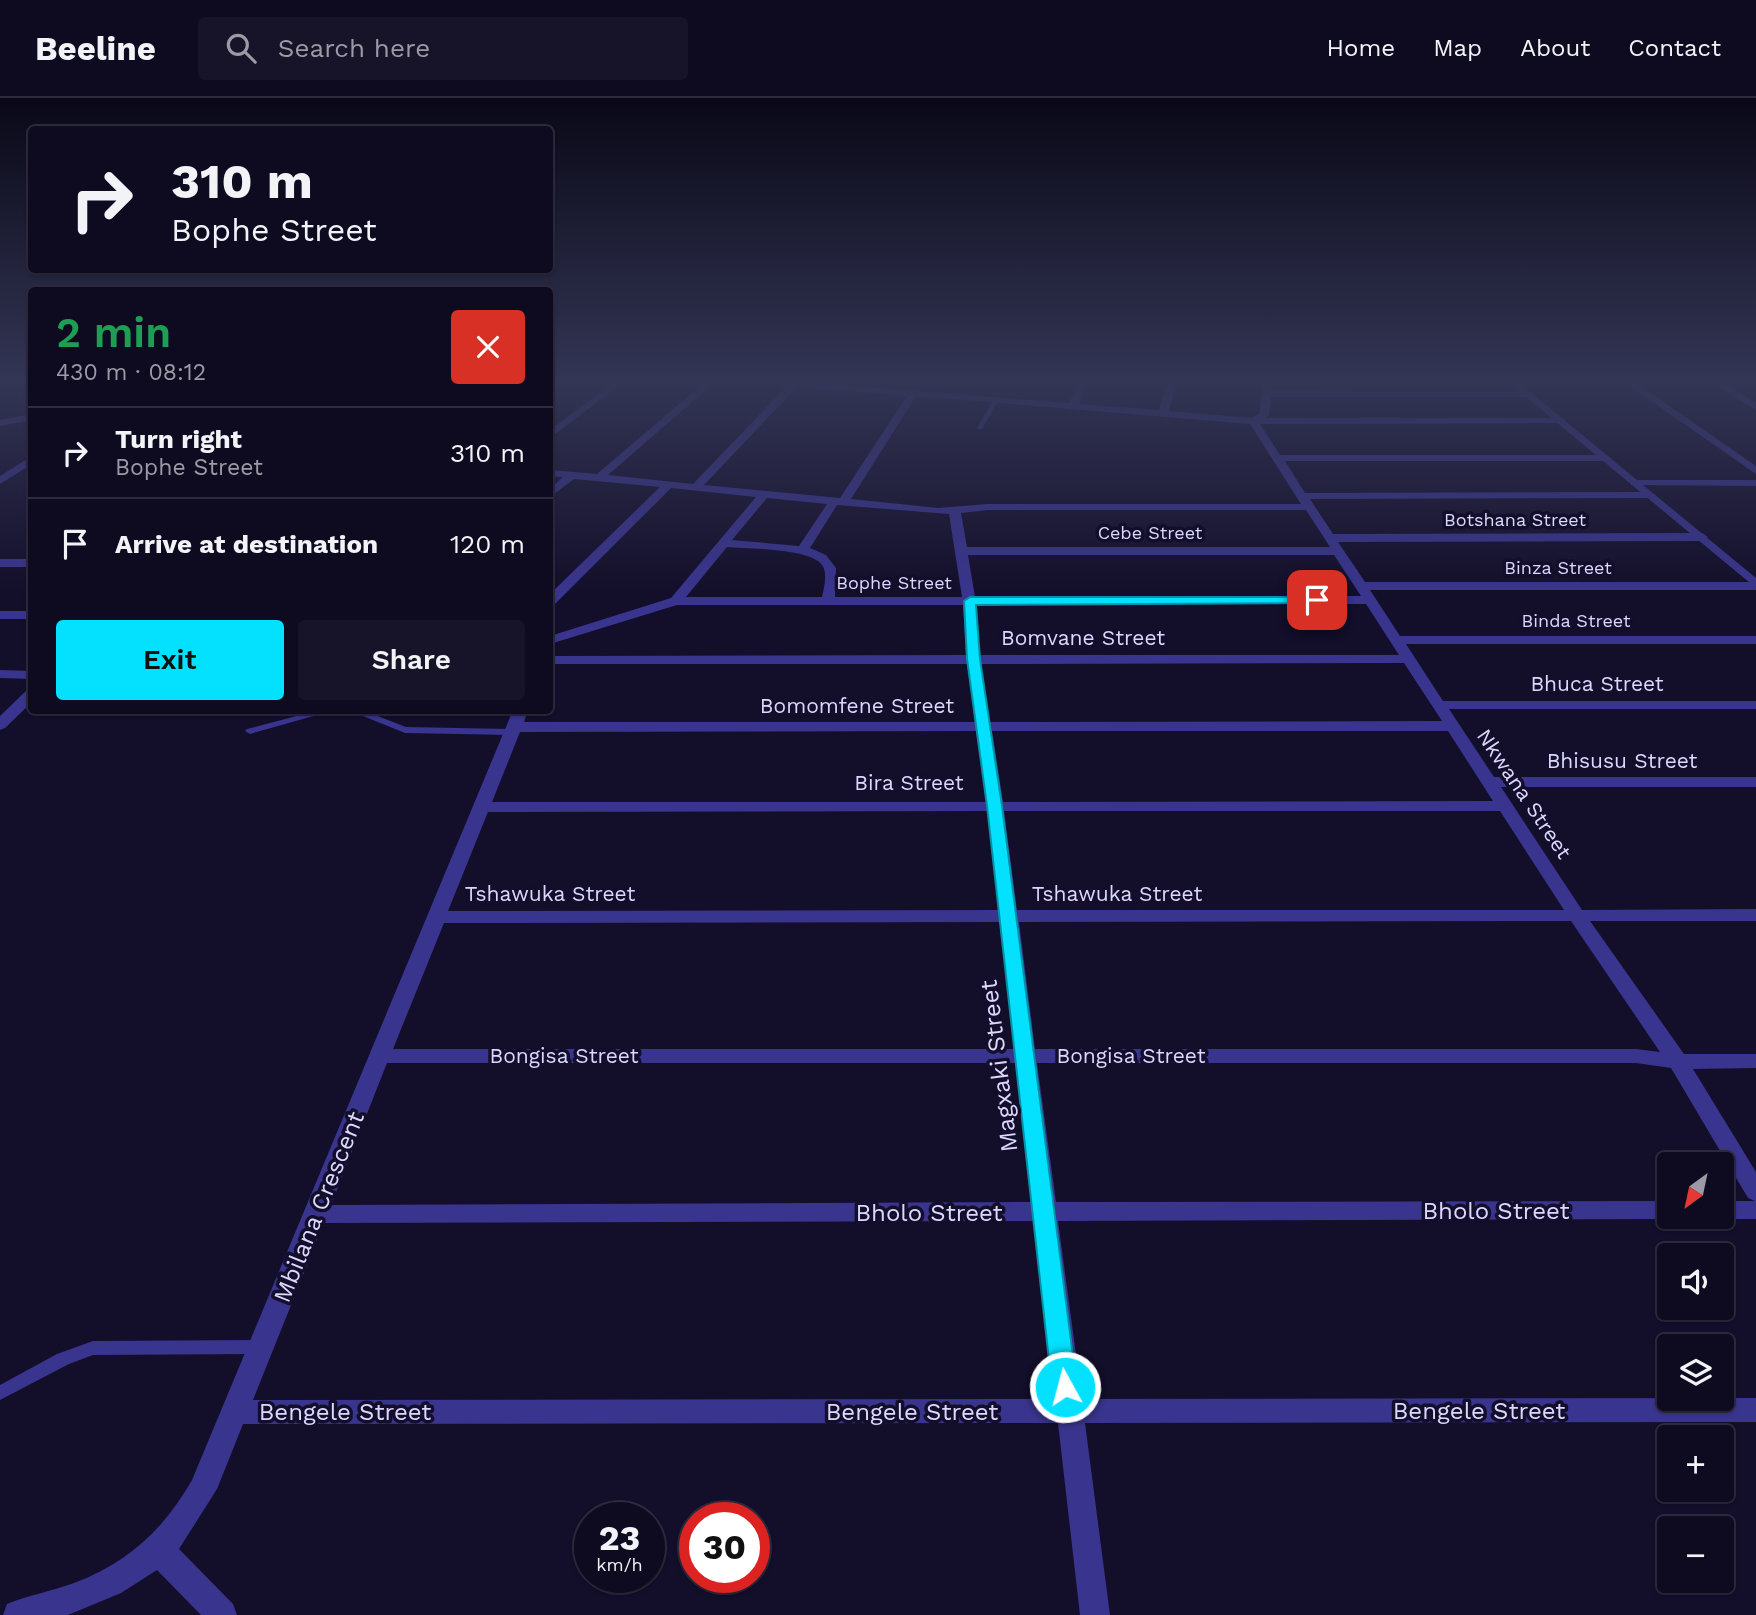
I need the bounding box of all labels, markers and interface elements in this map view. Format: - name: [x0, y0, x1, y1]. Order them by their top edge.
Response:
- search box: [198, 17, 688, 80]
- text: Beeline: [35, 29, 156, 68]
- icon: search: [222, 29, 260, 67]
- text: Search here: [278, 33, 430, 63]
- text: Home: [1327, 34, 1395, 62]
- text: Map: [1433, 34, 1482, 62]
- text: About: [1520, 34, 1590, 62]
- text: Contact: [1628, 34, 1721, 62]
- text: 310 m: [171, 152, 313, 210]
- icon: right: [56, 154, 147, 245]
- text: Bophe Street: [171, 211, 377, 249]
- text: 2 min: [56, 308, 171, 357]
- button: close: [451, 310, 525, 384]
- text: 430 m · 08:12: [56, 359, 206, 386]
- text: Turn right: [115, 424, 242, 454]
- icon: right: [56, 434, 94, 472]
- text: 310 m: [450, 438, 525, 468]
- text: Bophe Street: [115, 454, 263, 481]
- street label: Botshana Street: [1444, 509, 1586, 530]
- street label: Cebe Street: [1098, 522, 1203, 543]
- icon: arrive: [56, 525, 94, 563]
- text: Arrive at destination: [115, 529, 378, 559]
- text: 120 m: [450, 529, 525, 559]
- street label: Binza Street: [1504, 557, 1612, 578]
- pin: [1287, 570, 1347, 630]
- street label: Bophe Street: [836, 572, 952, 593]
- icon: arrive: [1298, 581, 1336, 619]
- street label: Binda Street: [1521, 610, 1631, 631]
- button: Exit: [56, 620, 284, 700]
- button: Share: [298, 620, 525, 700]
- street label: Bomvane Street: [1001, 625, 1165, 650]
- street label: Bhuca Street: [1530, 671, 1664, 696]
- street label: Bomomfene Street: [760, 693, 954, 718]
- street label: Nkwana Street: [1472, 724, 1577, 864]
- street label: Bhisusu Street: [1547, 748, 1698, 773]
- street label: Bira Street: [854, 770, 964, 795]
- street label: Tshawuka Street: [465, 881, 635, 906]
- street label: Tshawuka Street: [1032, 881, 1202, 906]
- street label: Magxaki Street: [975, 978, 1023, 1154]
- street label: Bongisa Street: [490, 1043, 639, 1068]
- street label: Bongisa Street: [1057, 1043, 1206, 1068]
- street label: Mbilana Crescent: [268, 1108, 370, 1306]
- north arrow: [1657, 1152, 1734, 1228]
- map controls: [1657, 1152, 1734, 1593]
- street label: Bholo Street: [1422, 1197, 1570, 1225]
- street label: Bholo Street: [855, 1199, 1003, 1227]
- button: sound: [1657, 1243, 1734, 1320]
- button: layers: [1657, 1334, 1734, 1411]
- position arrow: [1028, 1350, 1102, 1424]
- street label: Bengele Street: [1393, 1397, 1565, 1425]
- street label: Bengele Street: [259, 1398, 431, 1426]
- street label: Bengele Street: [826, 1398, 998, 1426]
- button: +: [1657, 1425, 1734, 1502]
- speed limit sign: 30: [679, 1502, 770, 1593]
- button: −: [1657, 1516, 1734, 1593]
- text: 23: [599, 1517, 640, 1559]
- text: km/h: [596, 1554, 643, 1575]

